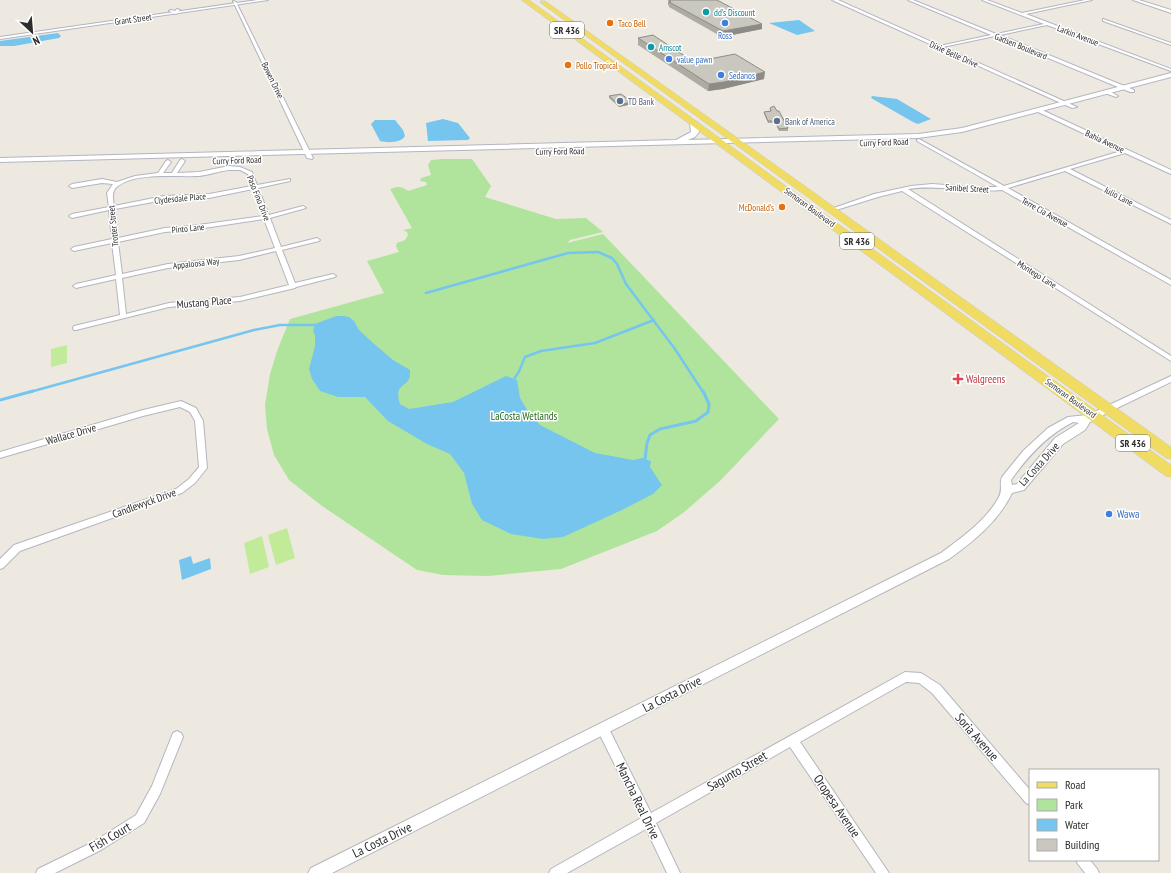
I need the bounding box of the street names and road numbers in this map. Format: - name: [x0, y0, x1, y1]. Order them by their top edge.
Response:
- street label: Grant Street: [114, 11, 153, 27]
- road number: SR 436: [550, 22, 584, 38]
- street label: Larkin Avenue: [1056, 22, 1101, 48]
- street label: Gadsen Boulevard: [993, 30, 1049, 62]
- street label: Dixie Belle Drive: [928, 38, 980, 70]
- street label: Bowen Drive: [259, 60, 287, 100]
- street label: Bahia Avenue: [1084, 127, 1127, 155]
- street label: Curry Ford Road: [859, 136, 909, 148]
- street label: Curry Ford Road: [535, 145, 585, 157]
- street label: Curry Ford Road: [212, 154, 262, 166]
- street label: Paso Fino Drive: [245, 174, 273, 223]
- street label: Sanibel Street: [945, 181, 990, 195]
- street label: Julio Lane: [1102, 184, 1135, 208]
- street label: Semoran Boulevard: [782, 185, 838, 229]
- street label: Clydesdale Place: [154, 190, 207, 206]
- street label: Terre Cia Avenue: [1020, 195, 1070, 229]
- street label: Trotter Street: [105, 204, 121, 247]
- street label: Pinto Lane: [171, 221, 205, 235]
- road number: SR 436: [840, 233, 874, 249]
- street label: Appaloosa Way: [172, 255, 220, 271]
- street label: Montego Lane: [1015, 258, 1059, 291]
- street label: Mustang Place: [176, 293, 232, 311]
- street label: Semoran Boulevard: [1043, 376, 1099, 420]
- street label: Wallace Drive: [44, 420, 98, 448]
- road number: SR 436: [1116, 435, 1150, 451]
- street label: La Costa Drive: [1016, 439, 1063, 489]
- street label: Candlewyck Drive: [110, 485, 178, 521]
- street label: La Costa Drive: [640, 672, 704, 716]
- street label: Soria Avenue: [952, 710, 1002, 764]
- street label: Sagunto Street: [704, 747, 770, 795]
- street label: Mancha Real Drive: [612, 760, 664, 842]
- street label: Oropesa Avenue: [810, 771, 864, 841]
- street label: Fish Court: [86, 818, 134, 856]
- street label: La Costa Drive: [350, 818, 414, 862]

